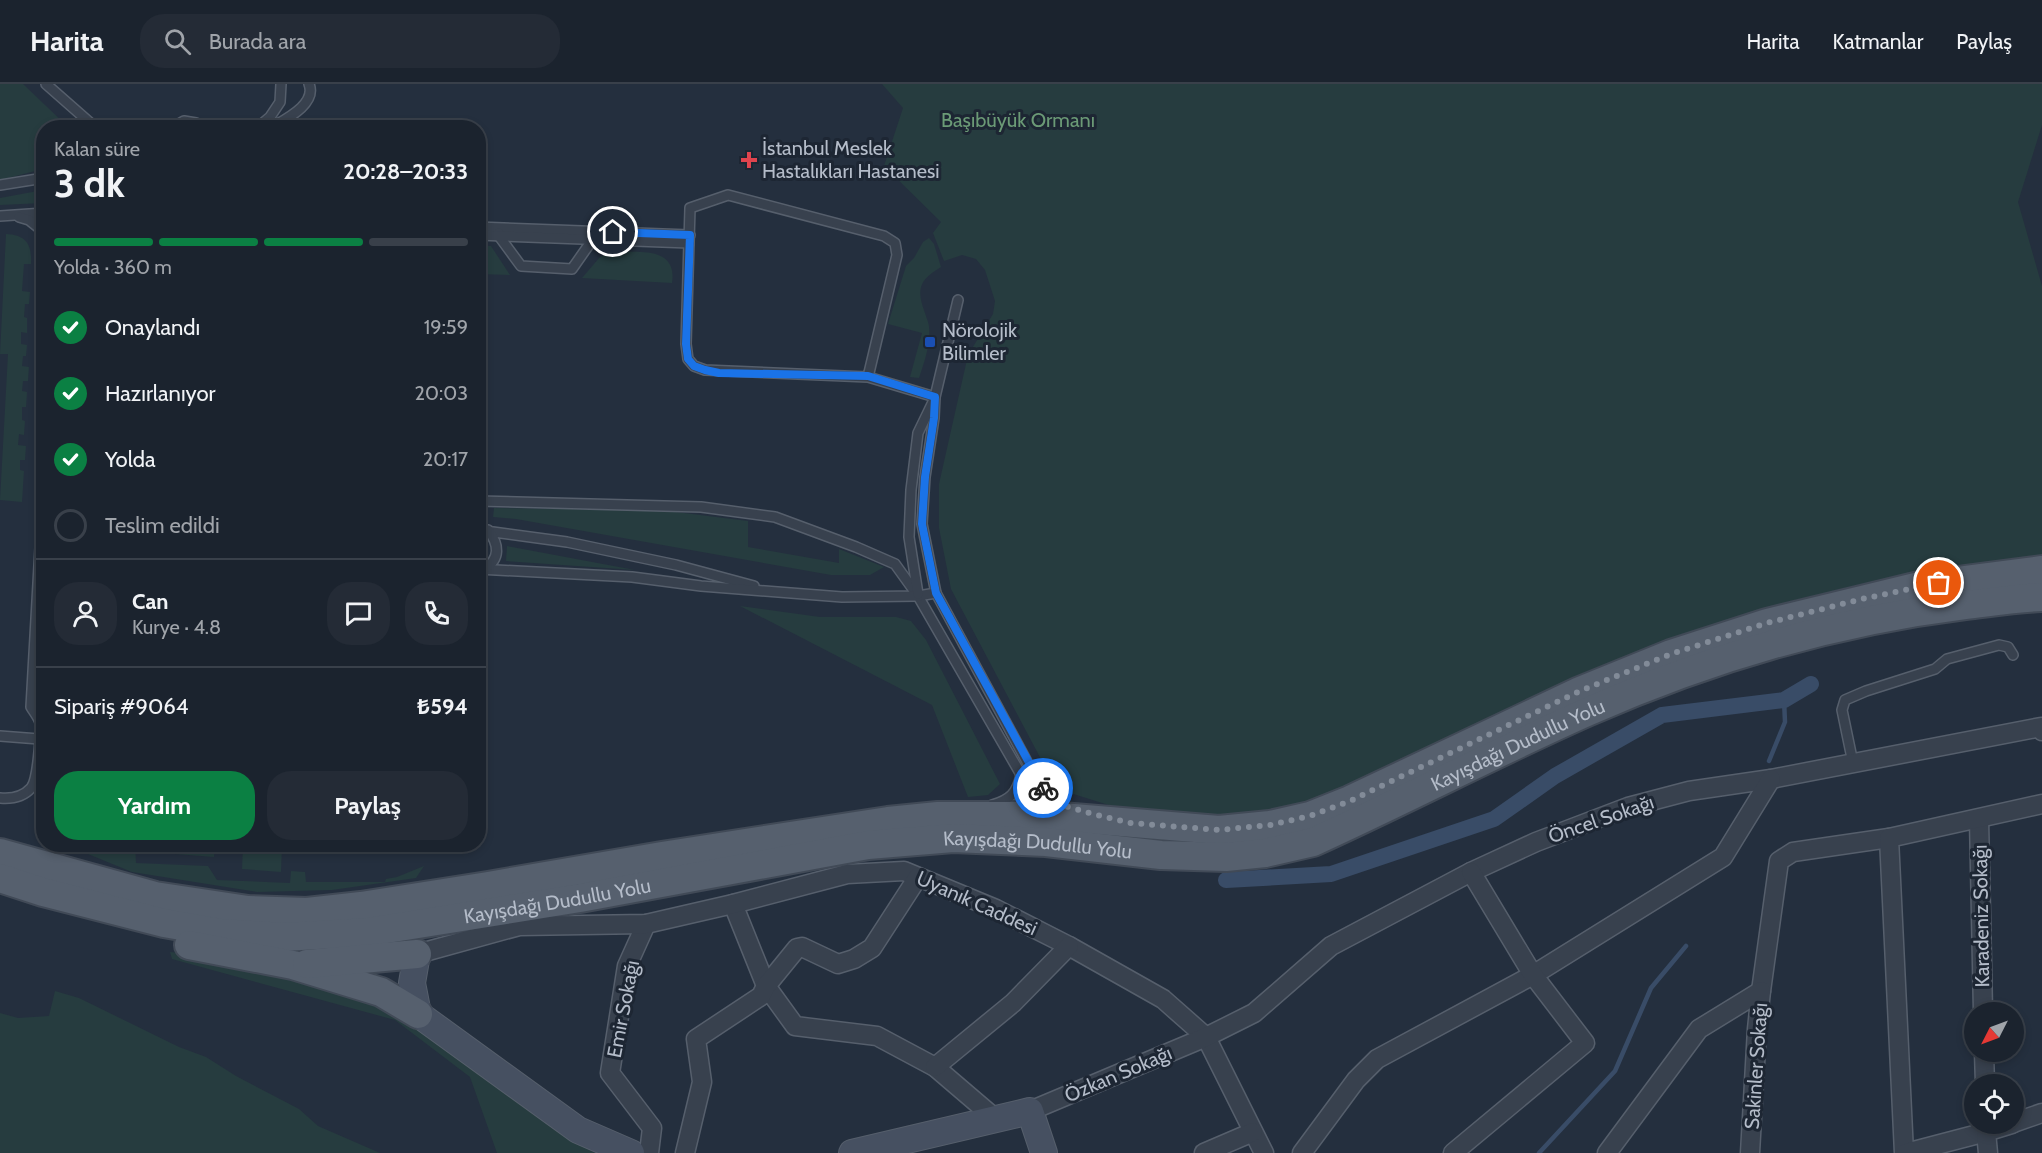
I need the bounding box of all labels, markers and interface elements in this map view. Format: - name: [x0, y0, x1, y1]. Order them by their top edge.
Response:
- search box: [140, 14, 560, 68]
- text: Harita: [30, 24, 104, 58]
- icon: search: [161, 25, 194, 58]
- text: Burada ara: [209, 28, 306, 55]
- text: Harita: [1747, 29, 1800, 54]
- text: Katmanlar: [1833, 29, 1923, 54]
- text: Paylaş: [1956, 29, 2012, 54]
- park label: Başıbüyük Ormanı: [941, 108, 1095, 132]
- place label: İstanbul Meslek Hastalıkları Hastanesi: [762, 136, 940, 183]
- text: Kalan süre: [54, 137, 140, 161]
- marker: İstanbul Meslek Hastalıkları Hastanesi: [740, 151, 758, 169]
- text: 20:28–20:33: [343, 158, 468, 185]
- text: 3 dk: [54, 159, 125, 207]
- pin: [587, 206, 638, 257]
- icon: home: [596, 215, 629, 248]
- text: Yolda · 360 m: [54, 255, 172, 279]
- icon: check: [54, 311, 87, 344]
- text: Onaylandı: [105, 314, 200, 341]
- text: 19:59: [424, 315, 468, 339]
- place label: Nörolojik Bilimler: [942, 318, 1017, 365]
- marker: Nörolojik Bilimler: [923, 335, 937, 349]
- icon: check: [54, 377, 87, 410]
- text: Hazırlanıyor: [105, 380, 216, 407]
- text: 20:03: [415, 381, 468, 405]
- icon: check: [54, 443, 87, 476]
- text: Yolda: [105, 446, 156, 473]
- text: 20:17: [423, 447, 468, 471]
- text: Teslim edildi: [105, 512, 220, 539]
- pin: [1913, 557, 1964, 608]
- icon: bag: [1922, 566, 1955, 599]
- button: person: [54, 582, 117, 645]
- button: chat: [327, 582, 390, 645]
- button: phone: [405, 582, 468, 645]
- text: Can: [132, 588, 169, 615]
- text: Kurye · 4.8: [132, 615, 221, 639]
- text: Sipariş #9064: [54, 693, 189, 720]
- text: ₺594: [417, 693, 468, 720]
- street label: Kayışdağı Dudullu Yolu: [1427, 694, 1608, 796]
- courier: [1013, 758, 1073, 818]
- button: Yardım: [54, 771, 255, 840]
- button: Paylaş: [267, 771, 468, 840]
- icon: bike: [1027, 772, 1060, 805]
- street label: Öncel Sokağı: [1545, 790, 1657, 848]
- street label: Kayışdağı Dudullu Yolu: [942, 826, 1133, 864]
- street label: Karadeniz Sokağı: [1968, 844, 1994, 988]
- street label: Uyanık Caddesi: [913, 866, 1041, 940]
- street label: Kayışdağı Dudullu Yolu: [462, 873, 653, 928]
- street label: Emir Sokağı: [602, 958, 644, 1060]
- street label: Sakinler Sokağı: [1740, 1002, 1772, 1130]
- north arrow: [1964, 1002, 2024, 1062]
- map controls: [1964, 1002, 2024, 1134]
- street label: Özkan Sokağı: [1061, 1041, 1175, 1107]
- button: locate: [1964, 1074, 2024, 1134]

